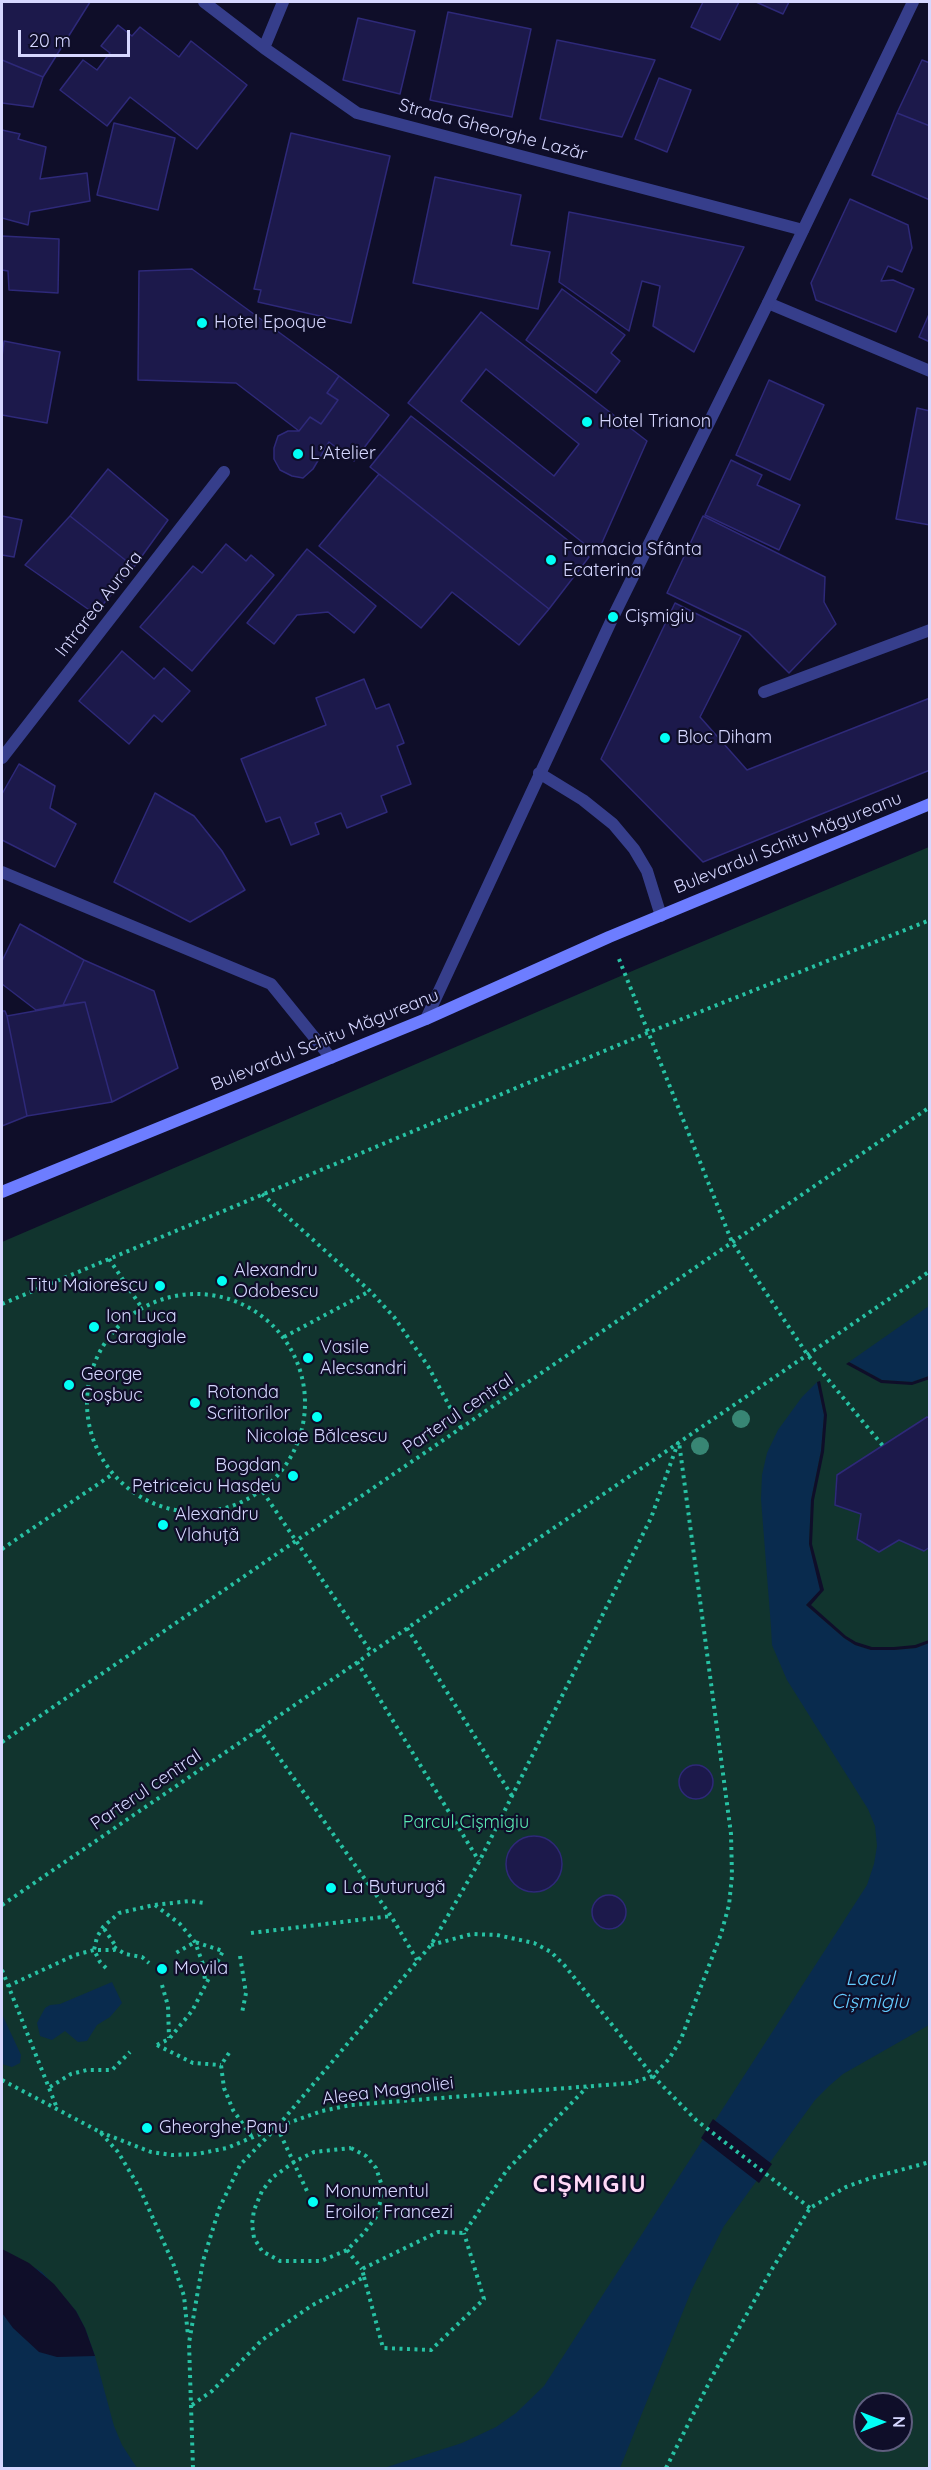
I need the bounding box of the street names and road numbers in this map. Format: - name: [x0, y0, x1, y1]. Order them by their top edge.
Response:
- street label: Strada Gheorghe Lazăr: [396, 94, 590, 166]
- street label: Intrarea Aurora: [51, 547, 147, 661]
- street label: Bulevardul Schitu Măgureanu: [671, 787, 905, 899]
- street label: Bulevardul Schitu Măgureanu: [208, 984, 442, 1096]
- street label: Parterul central: [399, 1369, 517, 1459]
- street label: Parterul central: [87, 1745, 205, 1835]
- street label: Aleea Magnoliei: [321, 2072, 455, 2110]

